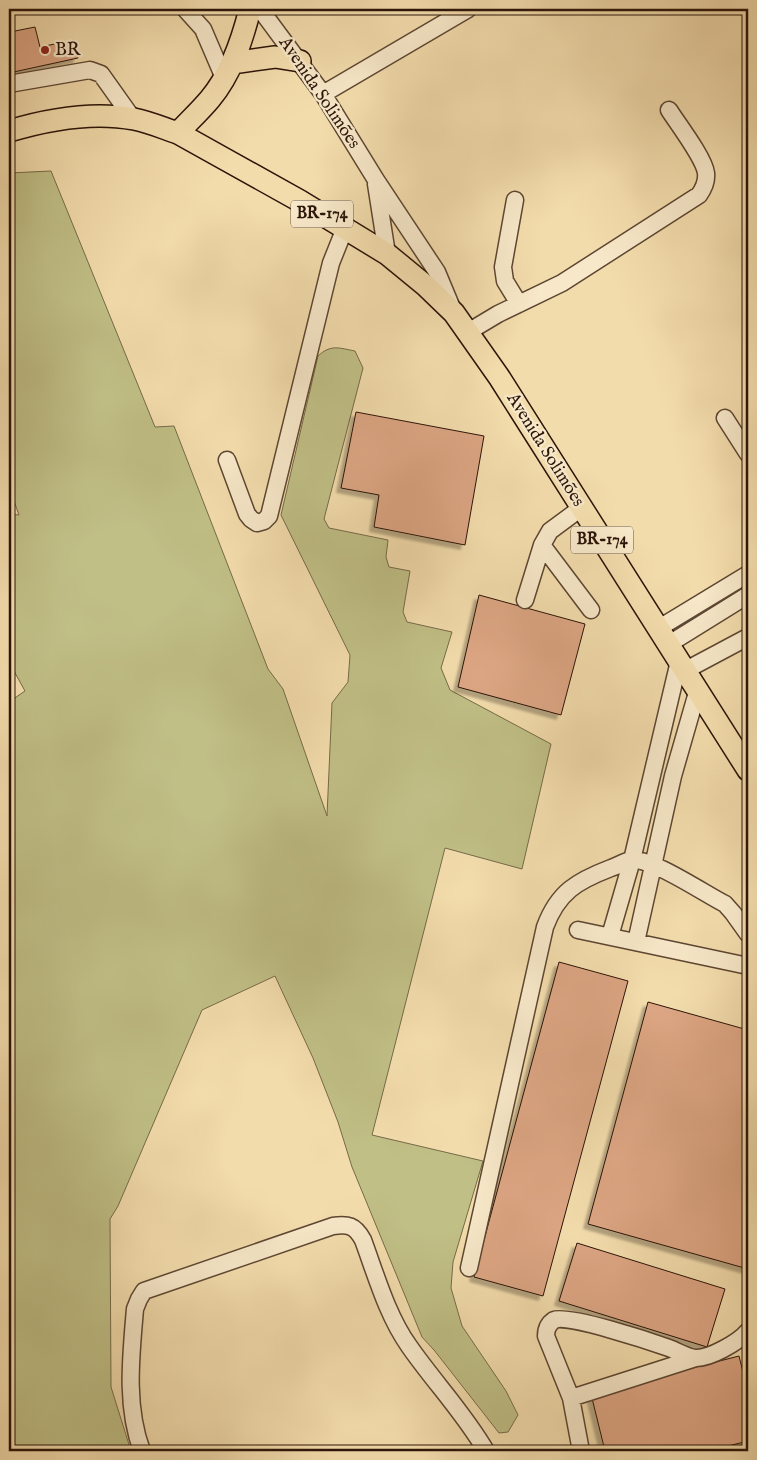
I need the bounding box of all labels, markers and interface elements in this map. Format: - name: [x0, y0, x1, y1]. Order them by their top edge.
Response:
- street label: Avenida Solimões: [272, 32, 365, 153]
- place label: BR: [55, 39, 82, 62]
- marker: BR: [39, 44, 51, 56]
- road number: BR-174: [291, 200, 353, 228]
- street label: Avenida Solimões: [500, 388, 589, 511]
- road number: BR-174: [571, 526, 633, 554]

